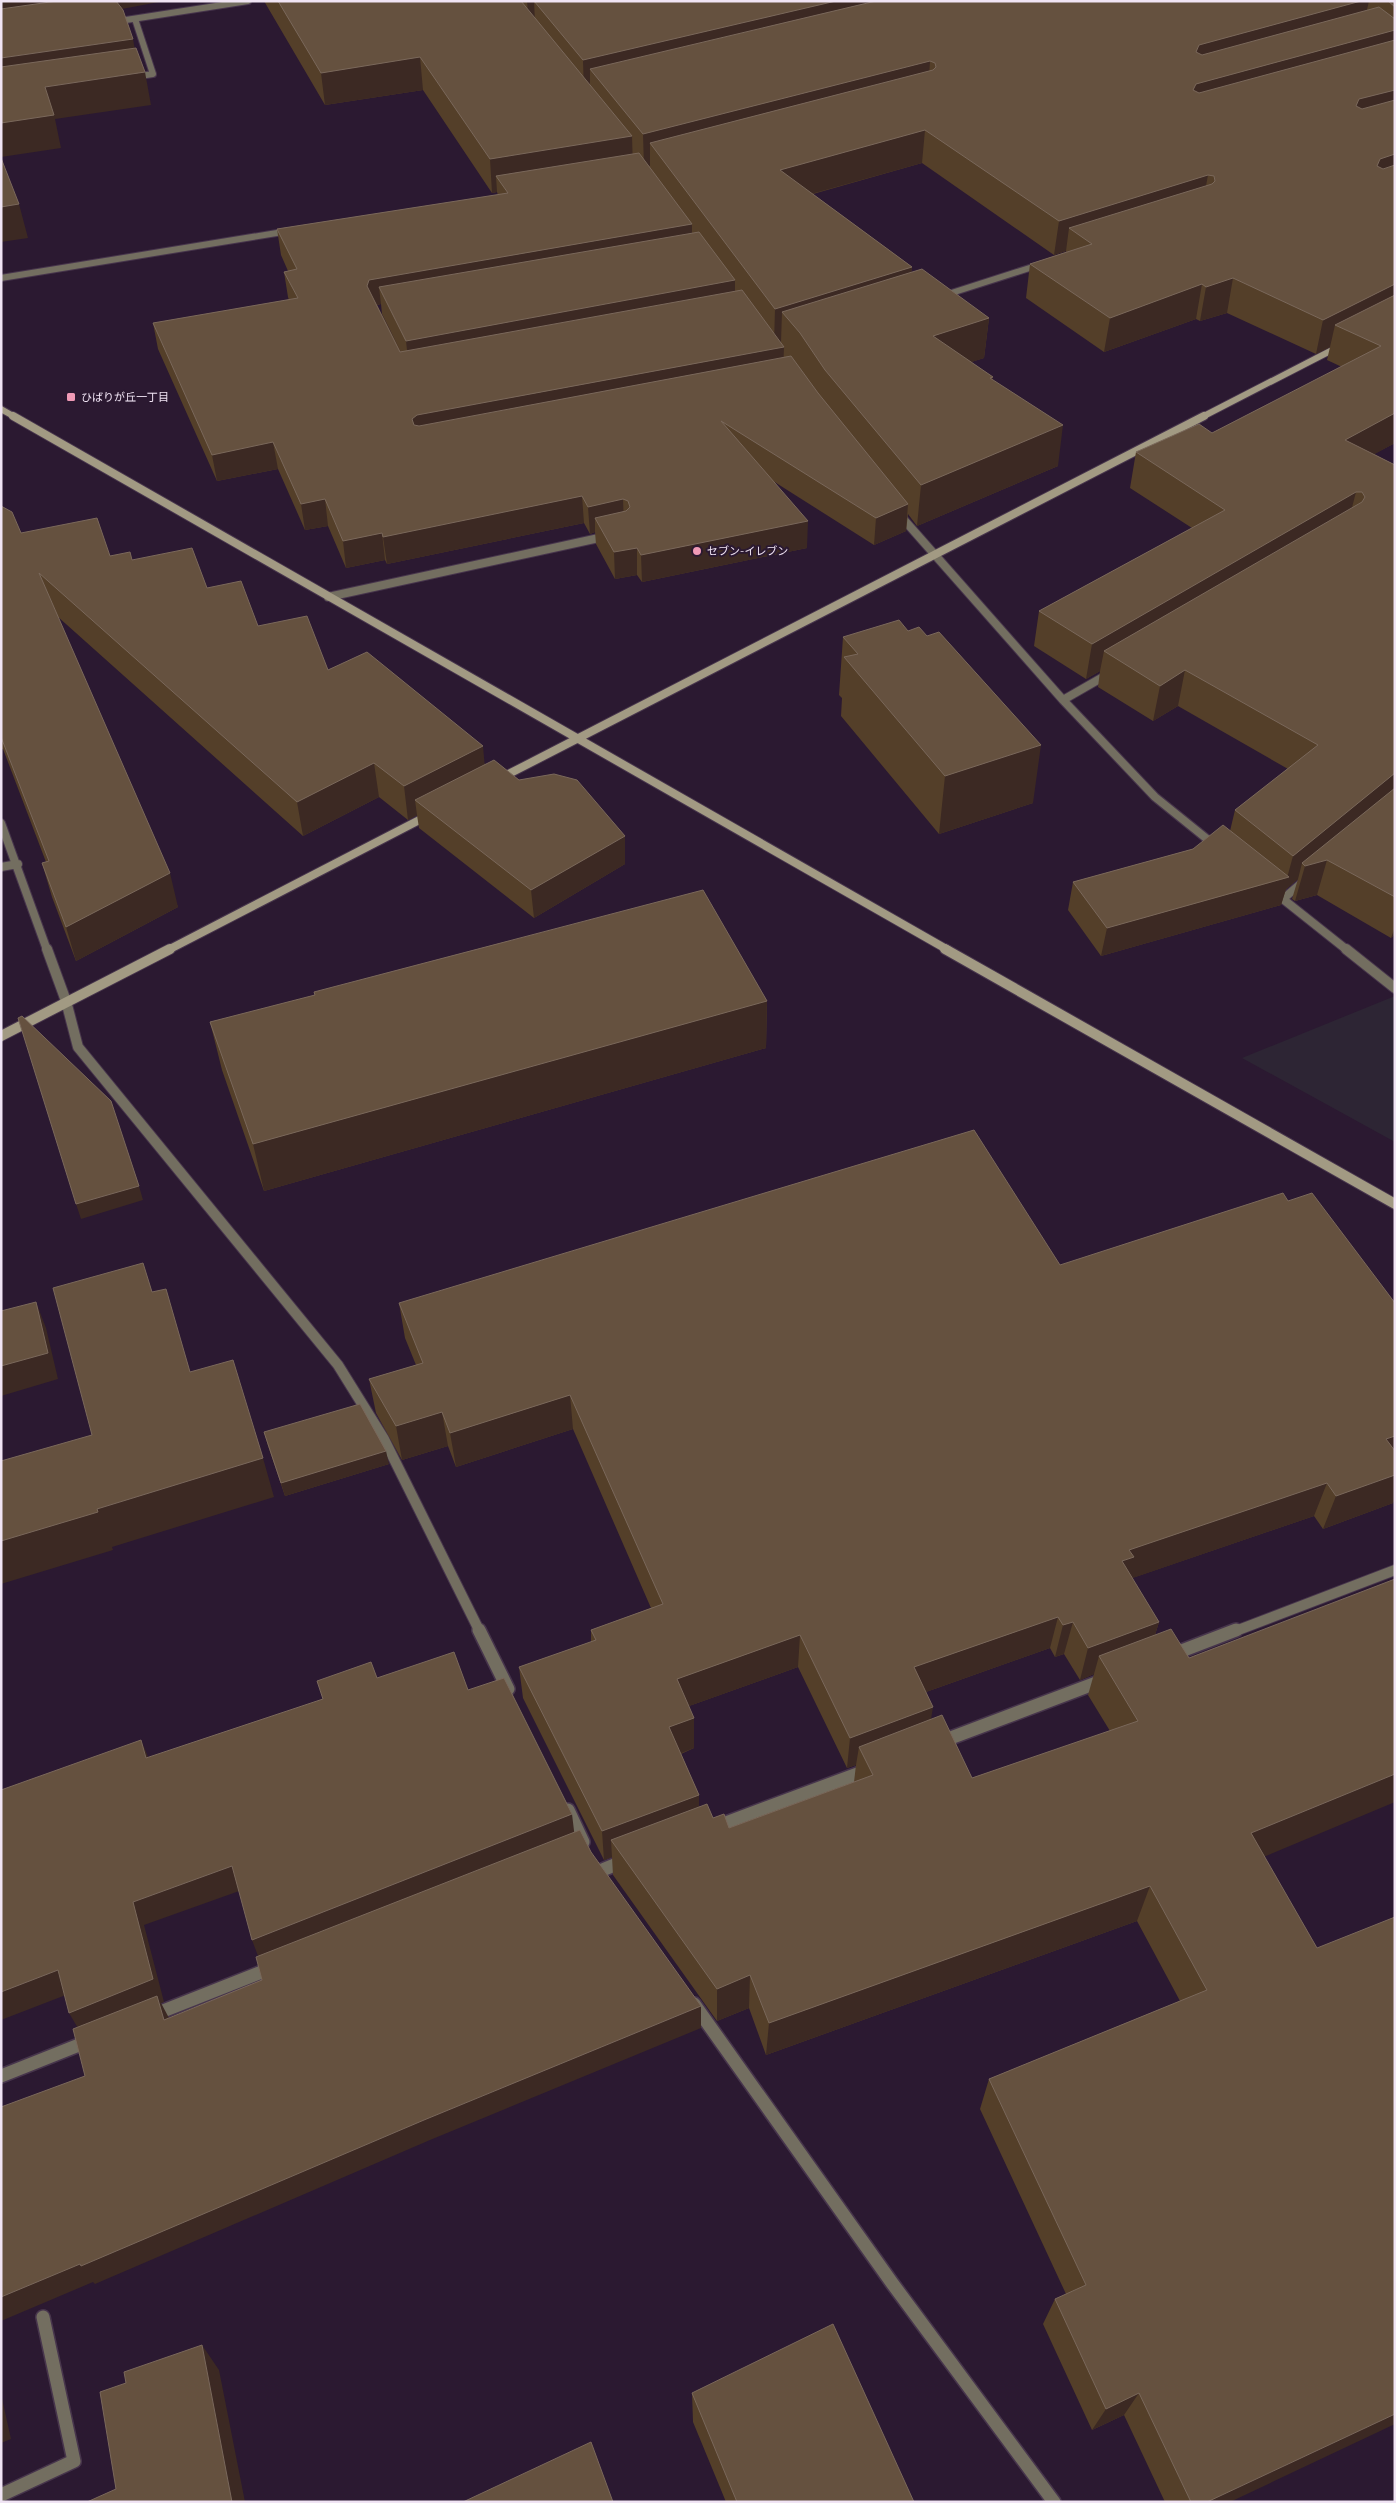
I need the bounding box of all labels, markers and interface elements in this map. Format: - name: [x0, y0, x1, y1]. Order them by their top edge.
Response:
- place label: ひばりが丘一丁目: [81, 390, 169, 404]
- marker: ひばりが丘一丁目: [65, 391, 77, 403]
- place label: セブン-イレブン: [707, 544, 788, 558]
- marker: セブン-イレブン: [691, 545, 703, 557]

